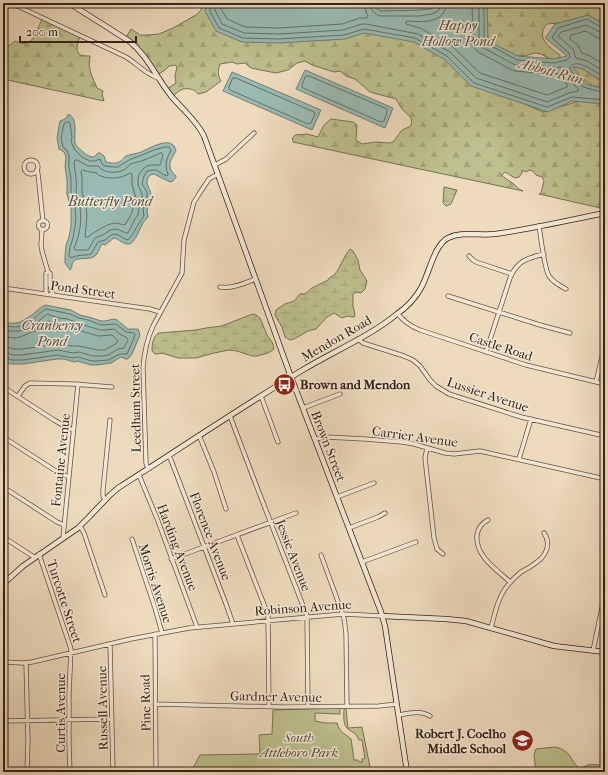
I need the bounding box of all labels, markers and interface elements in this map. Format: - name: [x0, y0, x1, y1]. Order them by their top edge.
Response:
- water label: Happy Hollow Pond: [421, 17, 496, 50]
- scale bar: [20, 18, 136, 44]
- text: 200 m: [26, 25, 58, 39]
- water label: Abbott Run: [515, 54, 585, 88]
- water label: Butterfly Pond: [67, 193, 154, 210]
- street label: Pond Street: [49, 277, 117, 302]
- street label: Mendon Road: [298, 312, 375, 365]
- water label: Cranberry Pond: [21, 317, 84, 350]
- street label: Castle Road: [467, 329, 535, 364]
- street label: Leedham Street: [127, 363, 144, 453]
- bus stop icon: Brown and Mendon: [271, 371, 297, 397]
- street label: Lussier Avenue: [445, 374, 531, 415]
- place label: Brown and Mendon: [300, 377, 411, 392]
- street label: Brown Street: [308, 409, 349, 484]
- street label: Fontaine Avenue: [48, 412, 73, 508]
- street label: Carrier Avenue: [371, 423, 459, 450]
- street label: Florence Avenue: [187, 490, 234, 583]
- street label: Harding Avenue: [154, 502, 201, 593]
- street label: Jessie Avenue: [273, 516, 314, 594]
- street label: Morris Avenue: [136, 542, 176, 625]
- street label: Turcotte Street: [44, 558, 85, 645]
- street label: Robinson Avenue: [254, 597, 353, 618]
- street label: Russell Avenue: [94, 665, 111, 750]
- street label: Curtis Avenue: [53, 673, 68, 753]
- street label: Pine Road: [137, 673, 153, 732]
- street label: Gardner Avenue: [230, 688, 323, 705]
- place label: Robert J. Coelho Middle School: [415, 726, 506, 756]
- school or university icon: Robert J. Coelho Middle School: [509, 727, 535, 753]
- park label: South Attleboro Park: [258, 730, 338, 760]

